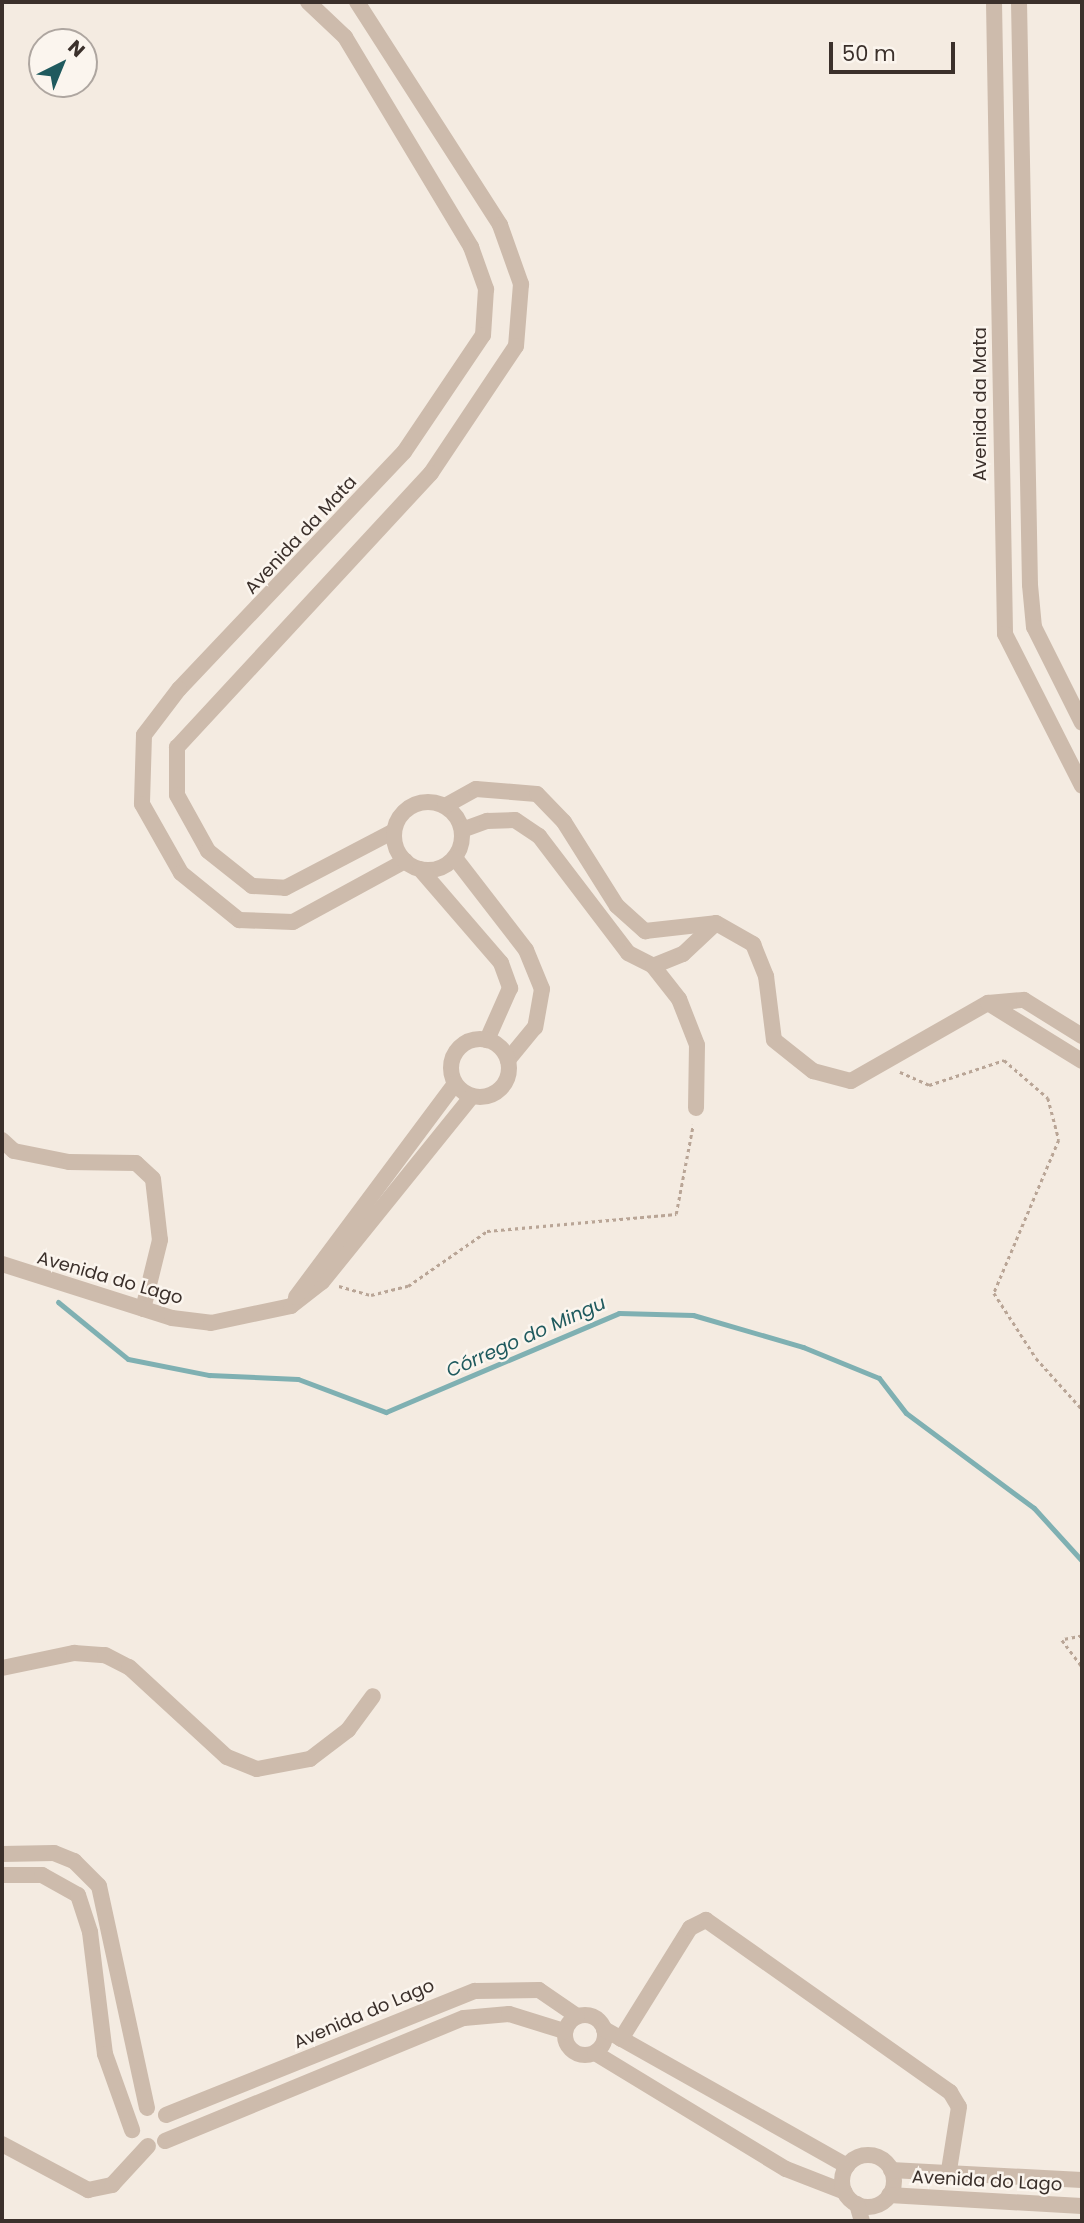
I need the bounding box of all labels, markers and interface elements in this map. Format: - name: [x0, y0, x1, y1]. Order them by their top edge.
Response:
- north arrow: [28, 28, 98, 98]
- scale bar: [832, 28, 958, 72]
- text: N: [62, 34, 91, 63]
- text: 50 m: [842, 39, 896, 68]
- street label: Avenida da Mata: [969, 327, 991, 481]
- street label: Avenida da Mata: [241, 471, 361, 599]
- street label: Avenida do Lago: [35, 1247, 185, 1309]
- water label: Córrego do Mingu: [443, 1292, 609, 1382]
- street label: Avenida do Lago: [290, 1975, 438, 2053]
- street label: Avenida do Lago: [911, 2166, 1063, 2196]

